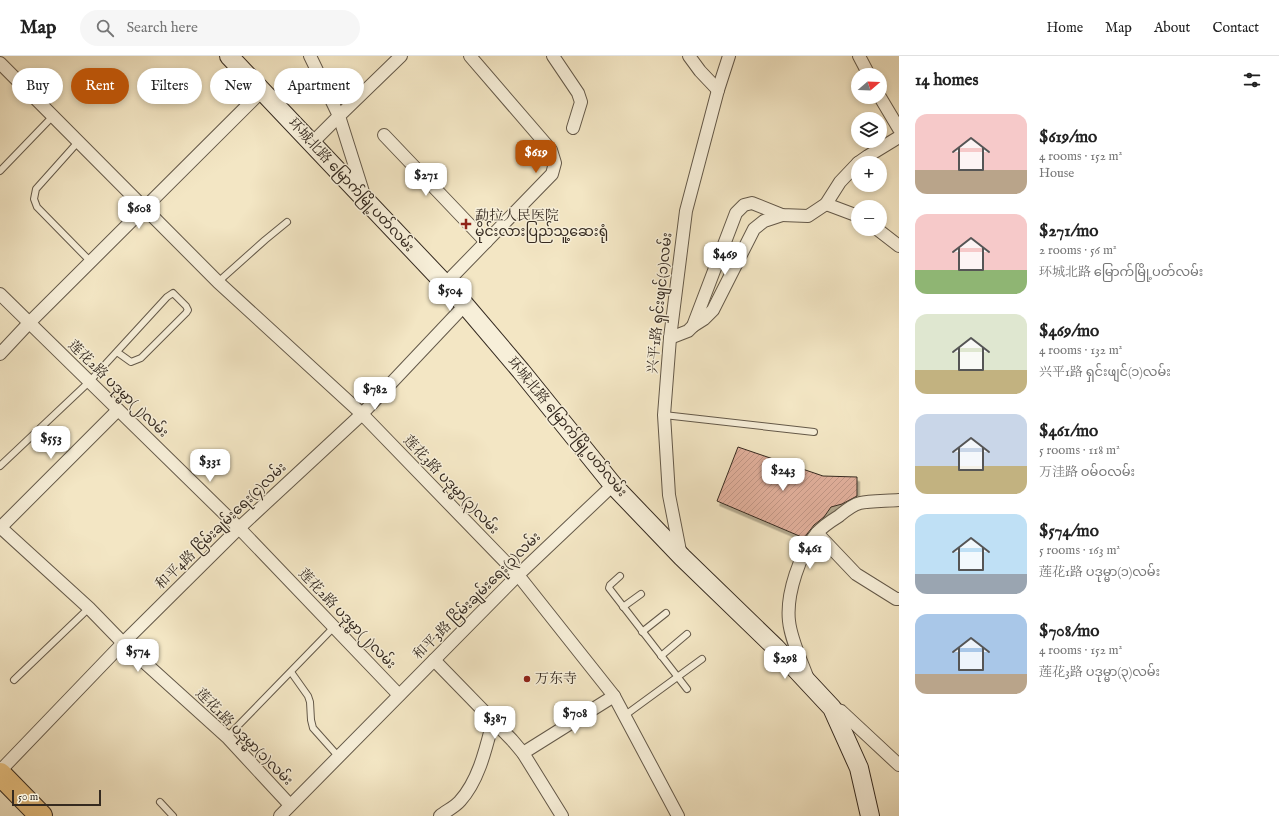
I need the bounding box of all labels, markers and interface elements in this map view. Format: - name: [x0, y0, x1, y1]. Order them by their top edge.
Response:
- search box: [80, 10, 360, 46]
- text: Map: [20, 16, 56, 40]
- icon: search: [94, 17, 116, 39]
- text: Search here: [126, 18, 198, 37]
- text: Home: [1047, 19, 1083, 37]
- text: Map: [1105, 19, 1132, 37]
- text: About: [1154, 19, 1190, 37]
- text: Contact: [1212, 19, 1259, 37]
- chip: Buy: [12, 68, 63, 104]
- chip: Rent: [71, 68, 129, 104]
- chip: Filters: [137, 68, 202, 104]
- chip: New: [210, 68, 266, 104]
- chip: Apartment: [274, 68, 364, 104]
- north arrow: [851, 68, 887, 104]
- map controls: [851, 68, 887, 236]
- icon: filters: [1241, 69, 1263, 91]
- text: 14 homes: [915, 70, 978, 91]
- button: layers: [851, 112, 887, 148]
- street label: 环城北路 မြောက်မြို့ပတ်လမ်း: [283, 113, 419, 257]
- text: $619/mo: [1039, 127, 1097, 148]
- icon: home: [947, 130, 995, 178]
- pin: $619: [512, 140, 560, 174]
- text: $619: [524, 144, 548, 161]
- text: 4 rooms · 152 m²: [1039, 148, 1122, 165]
- button: +: [851, 156, 887, 192]
- pin: $271: [402, 163, 450, 197]
- text: House: [1039, 165, 1074, 182]
- text: $271: [414, 167, 438, 184]
- pin: $608: [115, 196, 163, 230]
- text: $608: [127, 200, 151, 217]
- button: −: [851, 200, 887, 236]
- place label: 勐拉人民医院 မိုင်းလားပြည်သူ့ဆေးရုံ: [475, 207, 608, 243]
- marker: 勐拉人民医院 မိုင်းလားပြည်သူ့ဆေးရုံ: [460, 218, 472, 230]
- text: $271/mo: [1039, 221, 1099, 242]
- icon: home: [947, 230, 995, 278]
- street label: 兴平1路 ရှင်းဖျင်(၁)လမ်း: [642, 231, 678, 375]
- pin: $469: [701, 242, 749, 276]
- text: 2 rooms · 56 m²: [1039, 242, 1117, 259]
- text: $469: [713, 246, 737, 263]
- text: 环城北路 မြောက်မြို့ပတ်လမ်း: [1039, 264, 1203, 281]
- pin: $504: [426, 278, 474, 312]
- text: $504: [438, 282, 462, 299]
- text: $469/mo: [1039, 321, 1099, 342]
- icon: home: [947, 330, 995, 378]
- street label: 莲花2路 ပဒုမ္မာ(၂)လမ်း: [62, 335, 173, 443]
- text: 4 rooms · 132 m²: [1039, 342, 1122, 359]
- street label: 环城北路 မြောက်မြို့ပတ်လမ်း: [502, 352, 632, 502]
- text: 兴平1路 ရှင်းဖျင်(၁)လမ်း: [1039, 364, 1171, 381]
- pin: $782: [351, 377, 399, 411]
- text: $782: [363, 381, 387, 398]
- text: $461/mo: [1039, 421, 1098, 442]
- pin: $553: [27, 426, 75, 460]
- text: $553: [40, 430, 62, 447]
- street label: 莲花3路 ပဒုမ္မာ(၃)လမ်း: [398, 430, 504, 540]
- icon: home: [947, 430, 995, 478]
- text: 5 rooms · 118 m²: [1039, 442, 1120, 459]
- pin: $331: [186, 449, 234, 483]
- text: $331: [199, 453, 221, 470]
- street label: 和平4路 ငြိမ်းချမ်းရေး(၄)လမ်း: [150, 457, 292, 595]
- pin: $243: [759, 458, 807, 492]
- text: $243: [771, 462, 795, 479]
- text: 万洼路 ဝမ်ဝလမ်း: [1039, 464, 1135, 481]
- text: $574/mo: [1039, 521, 1099, 542]
- street label: 和平3路 ငြိမ်းချမ်းရေး(၃)လမ်း: [408, 527, 546, 665]
- icon: home: [947, 530, 995, 578]
- pin: $461: [786, 536, 834, 570]
- text: $461: [798, 540, 822, 557]
- text: 5 rooms · 163 m²: [1039, 542, 1120, 559]
- street label: 莲花2路 ပဒုမ္မာ(၂)လမ်း: [293, 564, 401, 675]
- text: 莲花1路 ပဒုမ္မာ(၁)လမ်း: [1039, 564, 1160, 581]
- text: $708/mo: [1039, 621, 1099, 642]
- icon: home: [947, 630, 995, 678]
- pin: $574: [114, 639, 162, 673]
- text: 4 rooms · 152 m²: [1039, 642, 1122, 659]
- text: $574: [126, 643, 150, 660]
- pin: $298: [761, 646, 809, 680]
- text: $298: [773, 650, 797, 667]
- text: 莲花3路 ပဒုမ္မာ(၃)လမ်း: [1039, 664, 1160, 681]
- place label: 万东寺: [535, 670, 577, 688]
- marker: 万东寺: [522, 674, 532, 684]
- street label: 莲花1路 ပဒုမ္မာ(၁)လမ်း: [190, 683, 298, 791]
- pin: $708: [551, 701, 599, 735]
- text: $708: [563, 705, 587, 722]
- pin: $387: [471, 706, 519, 740]
- text: $387: [483, 710, 507, 727]
- scale bar: [12, 788, 101, 807]
- text: 50 m: [18, 790, 38, 804]

